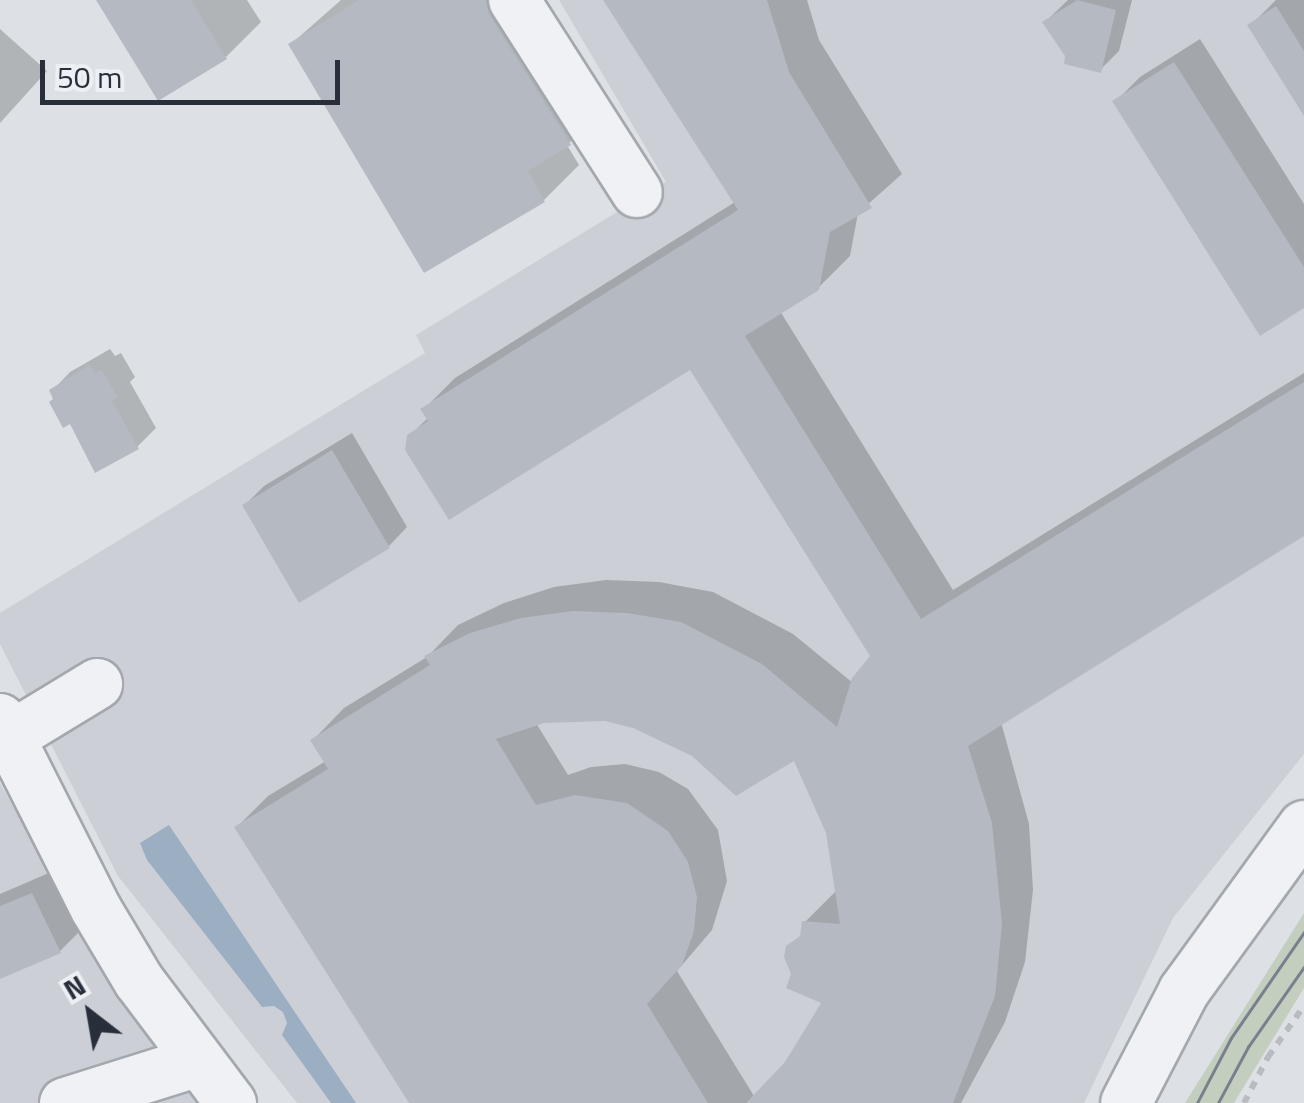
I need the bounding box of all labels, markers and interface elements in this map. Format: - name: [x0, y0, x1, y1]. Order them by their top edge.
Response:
- scale bar: [45, 40, 345, 102]
- text: 50 m: [57, 54, 122, 100]
- north arrow: [40, 963, 140, 1063]
- text: N: [55, 963, 94, 1010]

